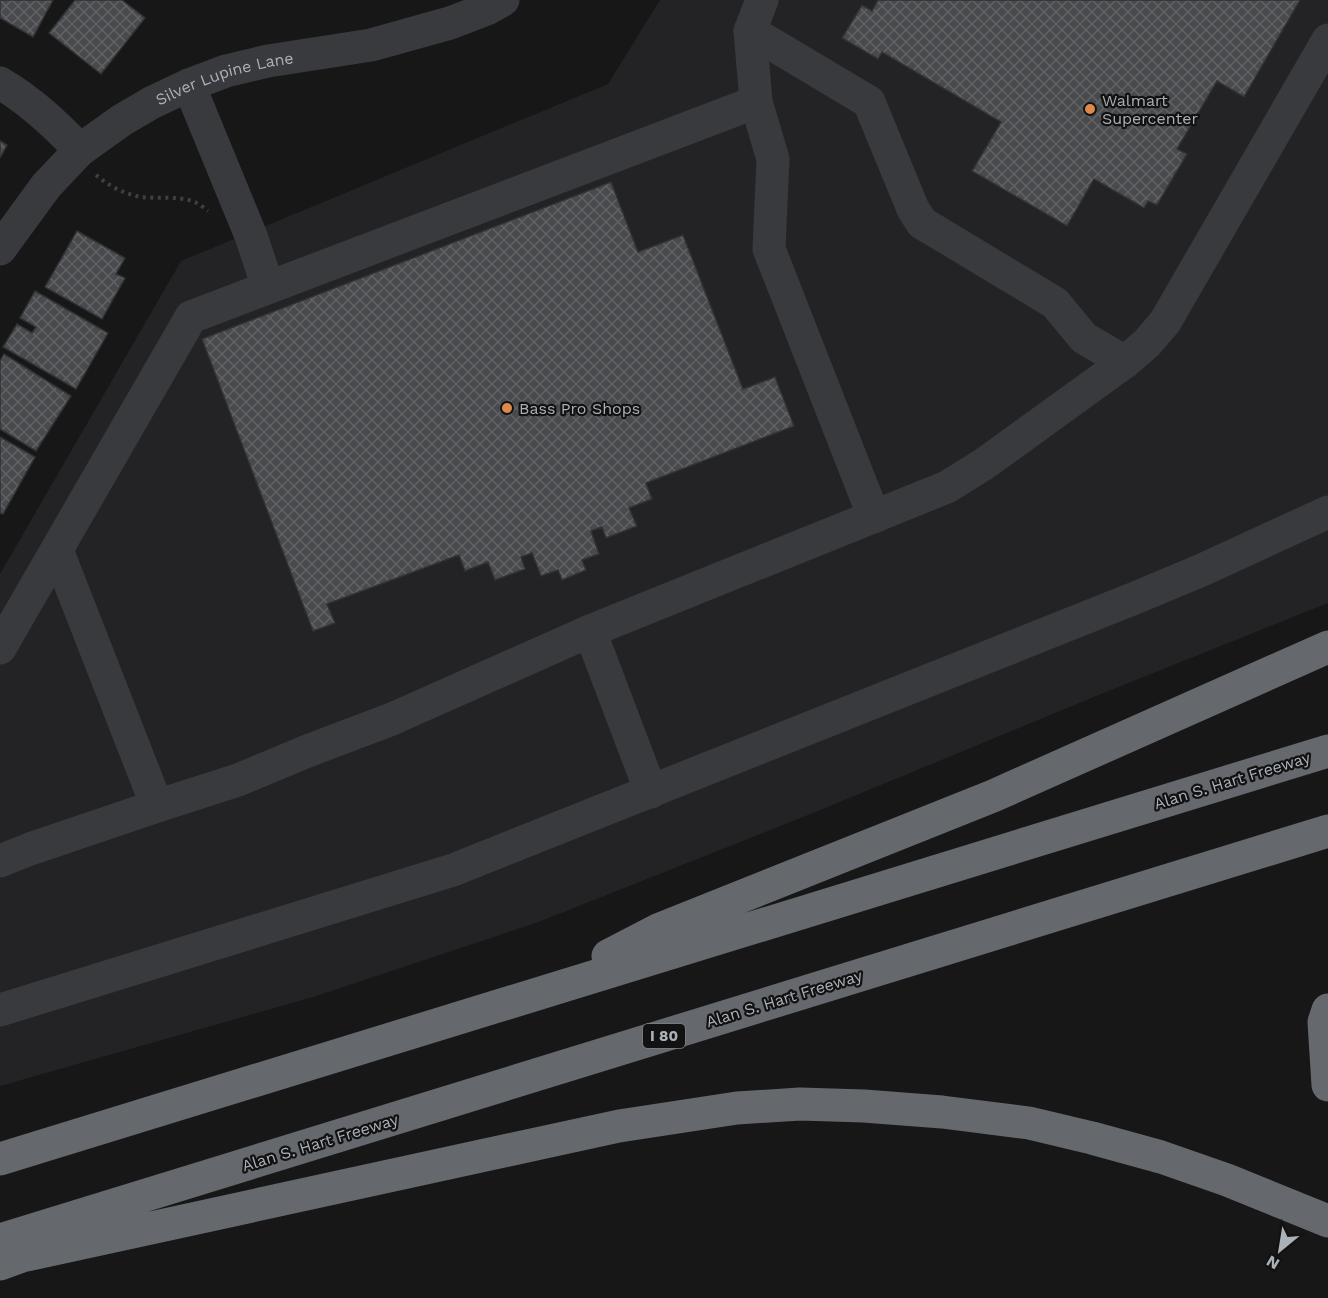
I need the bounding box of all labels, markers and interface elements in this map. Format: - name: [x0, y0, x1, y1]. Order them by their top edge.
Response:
- street label: Silver Lupine Lane: [153, 48, 295, 109]
- place label: Walmart Supercenter: [1102, 91, 1199, 128]
- marker: Walmart Supercenter: [1083, 102, 1097, 116]
- place label: Bass Pro Shops: [519, 399, 640, 418]
- marker: Bass Pro Shops: [500, 401, 514, 415]
- street label: Alan S. Hart Freeway: [1152, 747, 1313, 813]
- street label: Alan S. Hart Freeway: [704, 965, 865, 1031]
- road number: I 80: [643, 1024, 685, 1048]
- street label: Alan S. Hart Freeway: [240, 1109, 401, 1175]
- north arrow: [1250, 1220, 1310, 1280]
- text: N: [1263, 1251, 1283, 1274]

